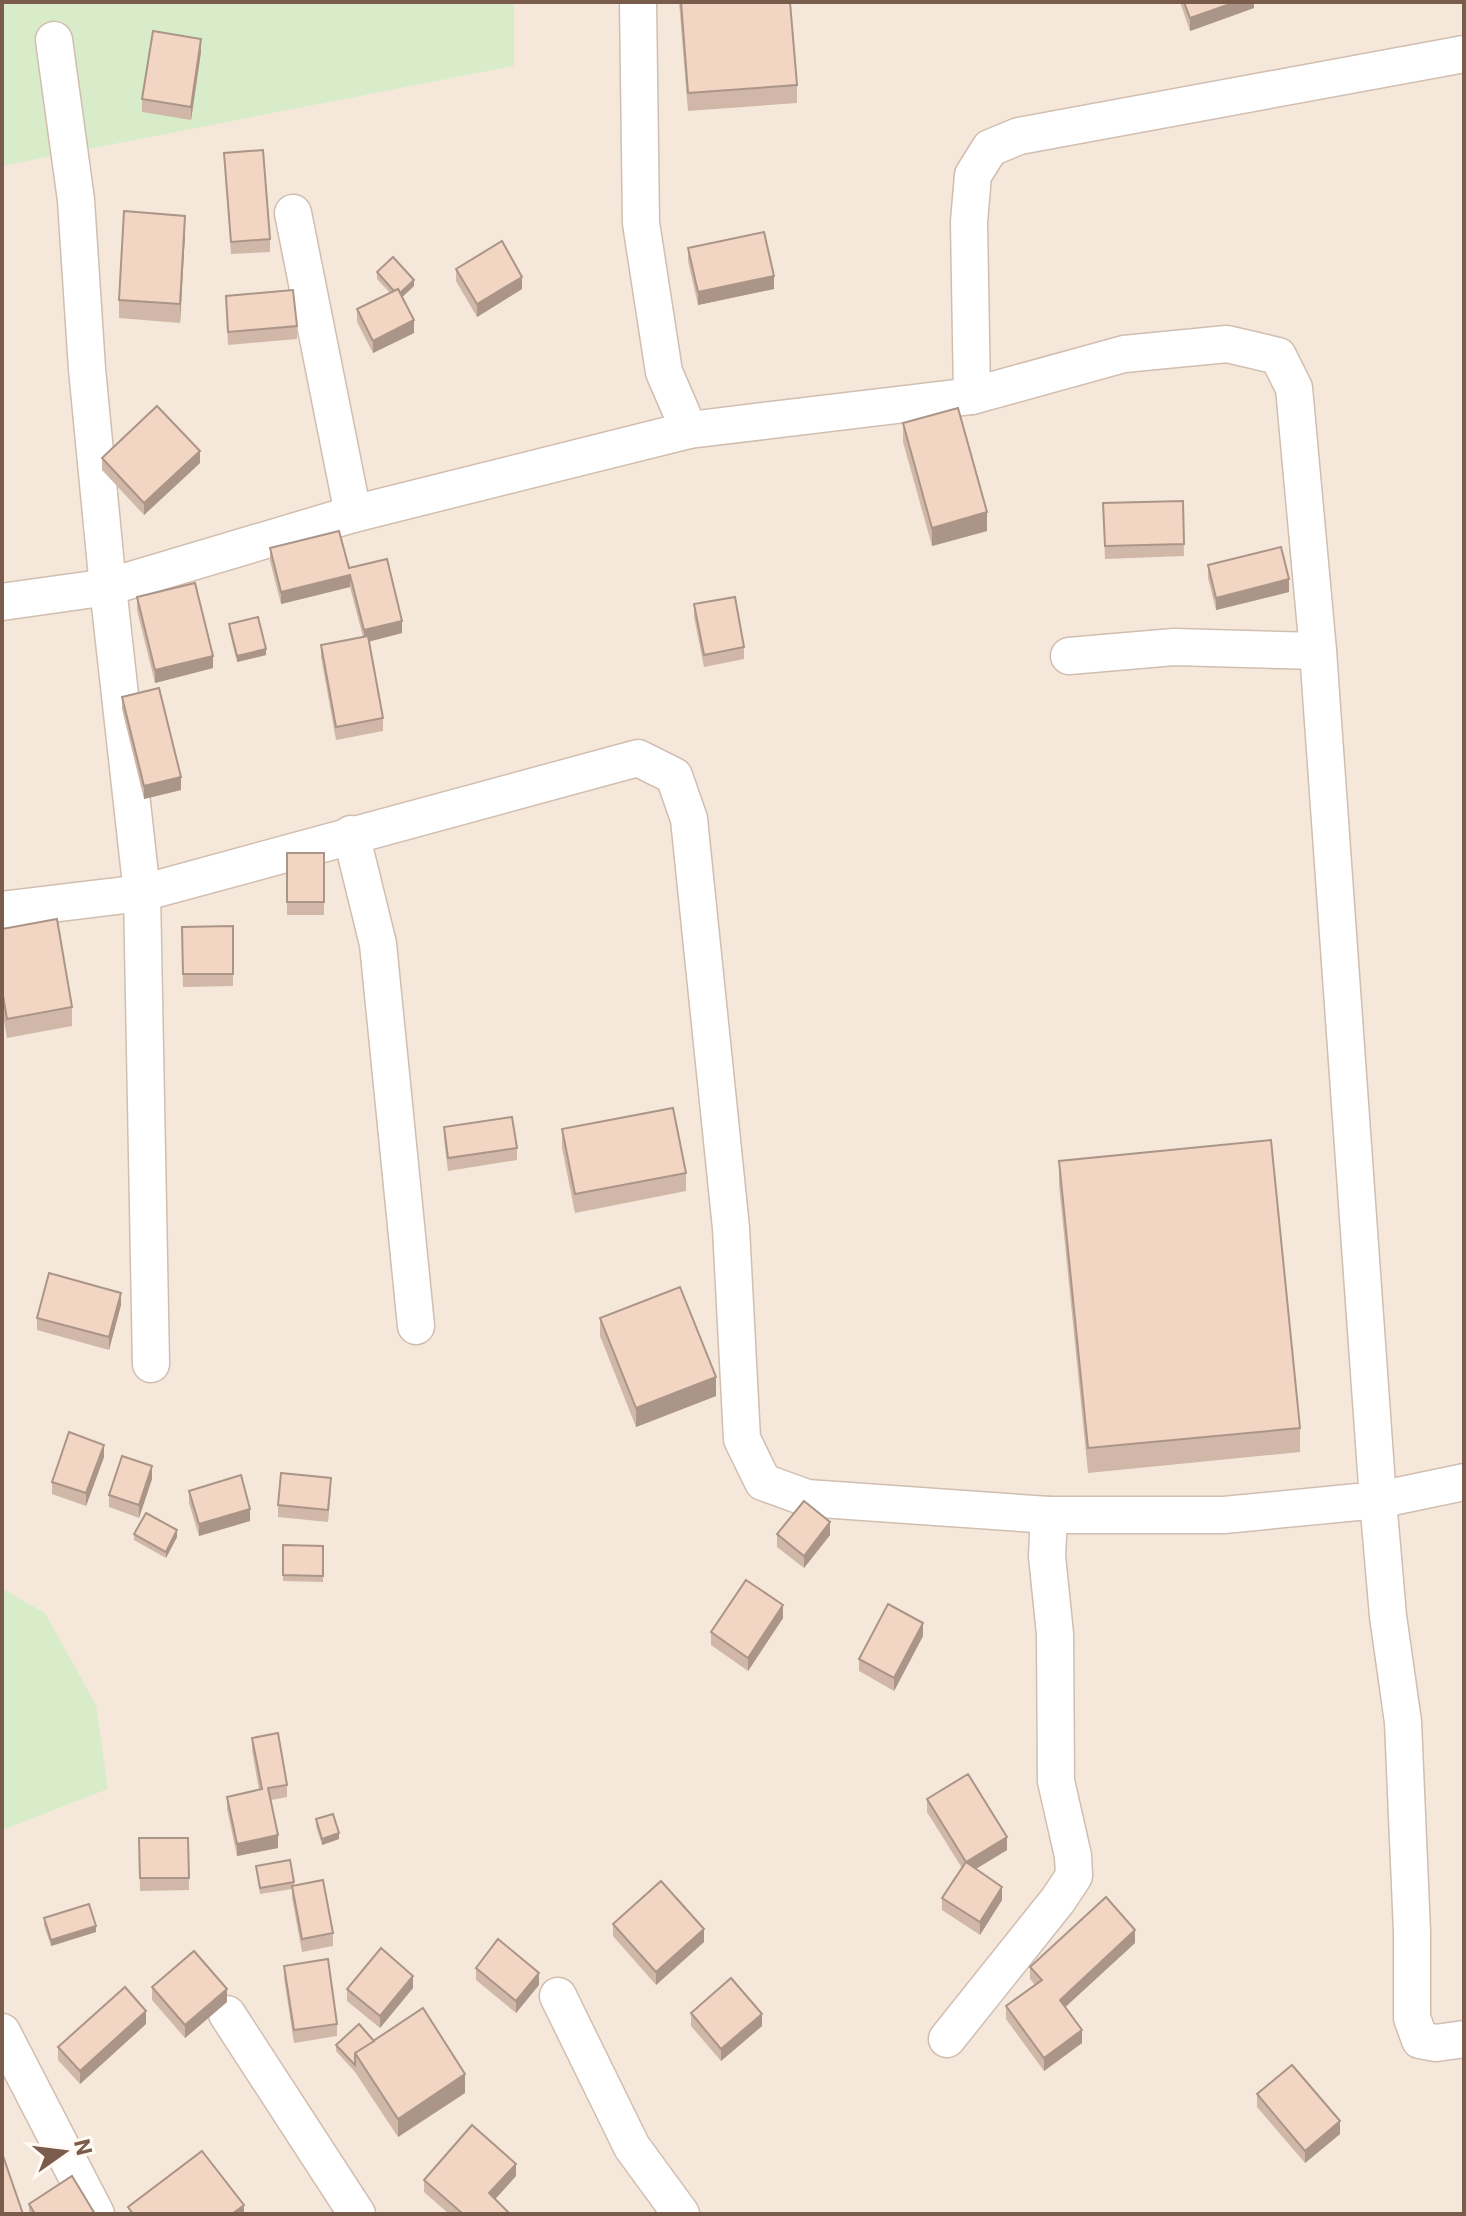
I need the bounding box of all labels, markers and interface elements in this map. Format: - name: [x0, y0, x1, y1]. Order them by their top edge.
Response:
- north arrow: [24, 2112, 104, 2192]
- text: N: [69, 2137, 97, 2158]

